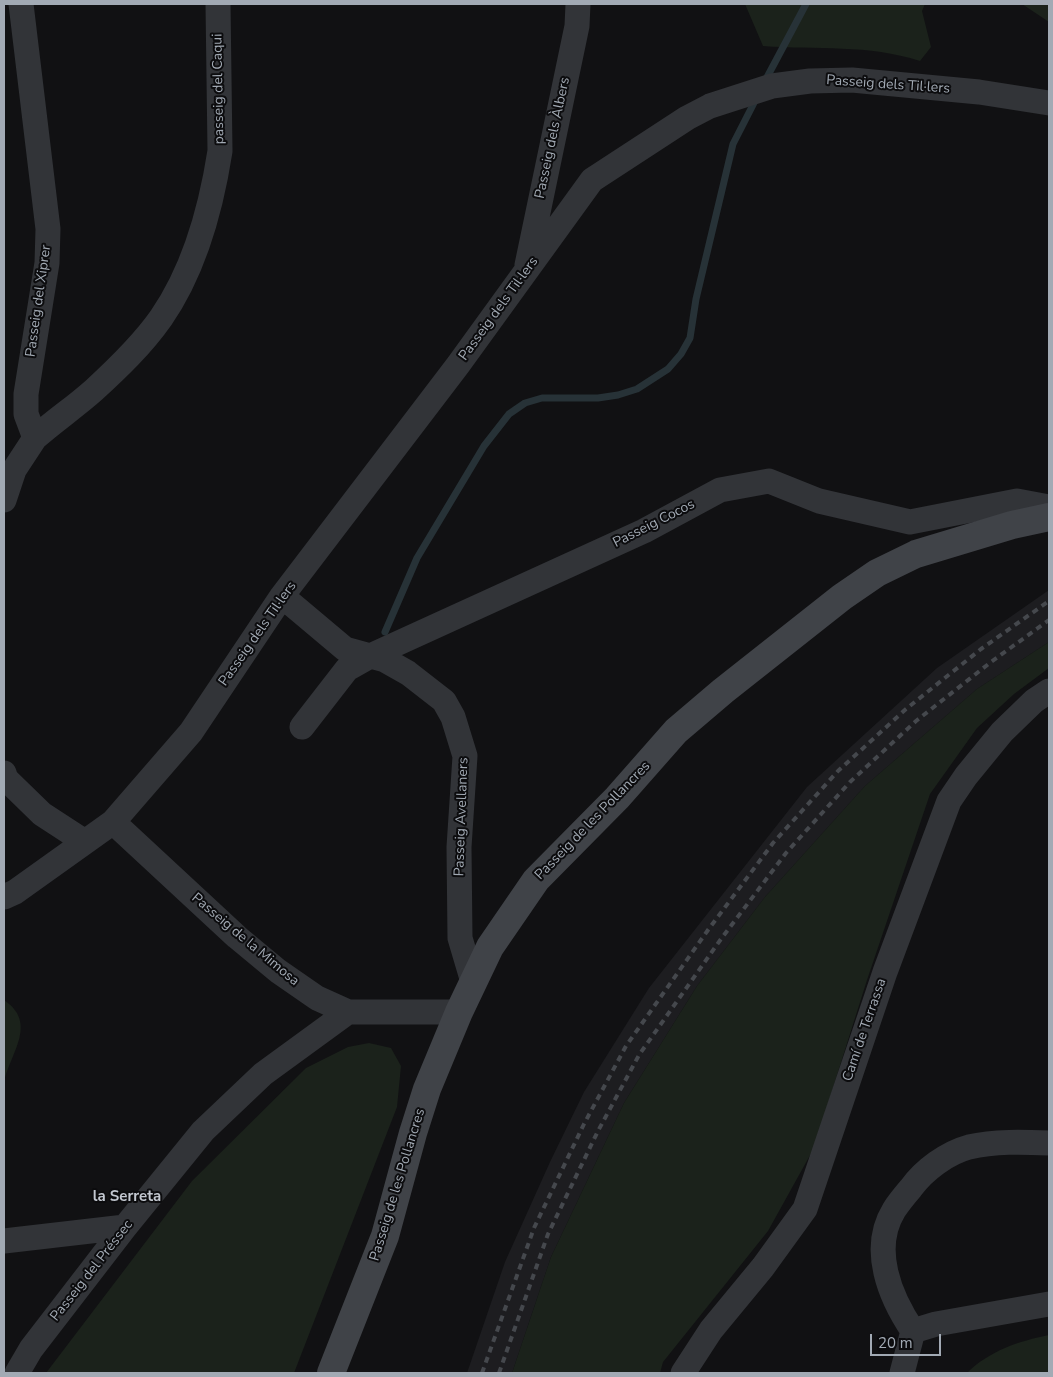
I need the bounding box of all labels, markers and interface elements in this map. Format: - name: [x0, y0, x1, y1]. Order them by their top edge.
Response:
- street label: passeig del Caqui: [210, 33, 228, 145]
- street label: Passeig dels Til·lers: [826, 72, 950, 98]
- street label: Passeig dels Àlbers: [532, 76, 574, 200]
- street label: Passeig del Xiprer: [23, 244, 55, 358]
- street label: Passeig dels Til·lers: [456, 254, 542, 364]
- street label: Passeig Cocos: [610, 496, 698, 552]
- street label: Passeig dels Til·lers: [216, 578, 300, 690]
- street label: Passeig Avellaners: [452, 757, 472, 877]
- street label: Passeig de les Pollancres: [532, 758, 654, 884]
- street label: Passeig de la Mimosa: [188, 890, 302, 990]
- street label: Camí de Terrassa: [840, 976, 890, 1084]
- street label: Passeig de les Pollancres: [367, 1107, 429, 1263]
- district label: la Serreta: [93, 1188, 161, 1206]
- street label: Passeig del Préssec: [47, 1217, 137, 1325]
- scale bar: [873, 1324, 944, 1356]
- text: 20 m: [878, 1333, 913, 1353]

